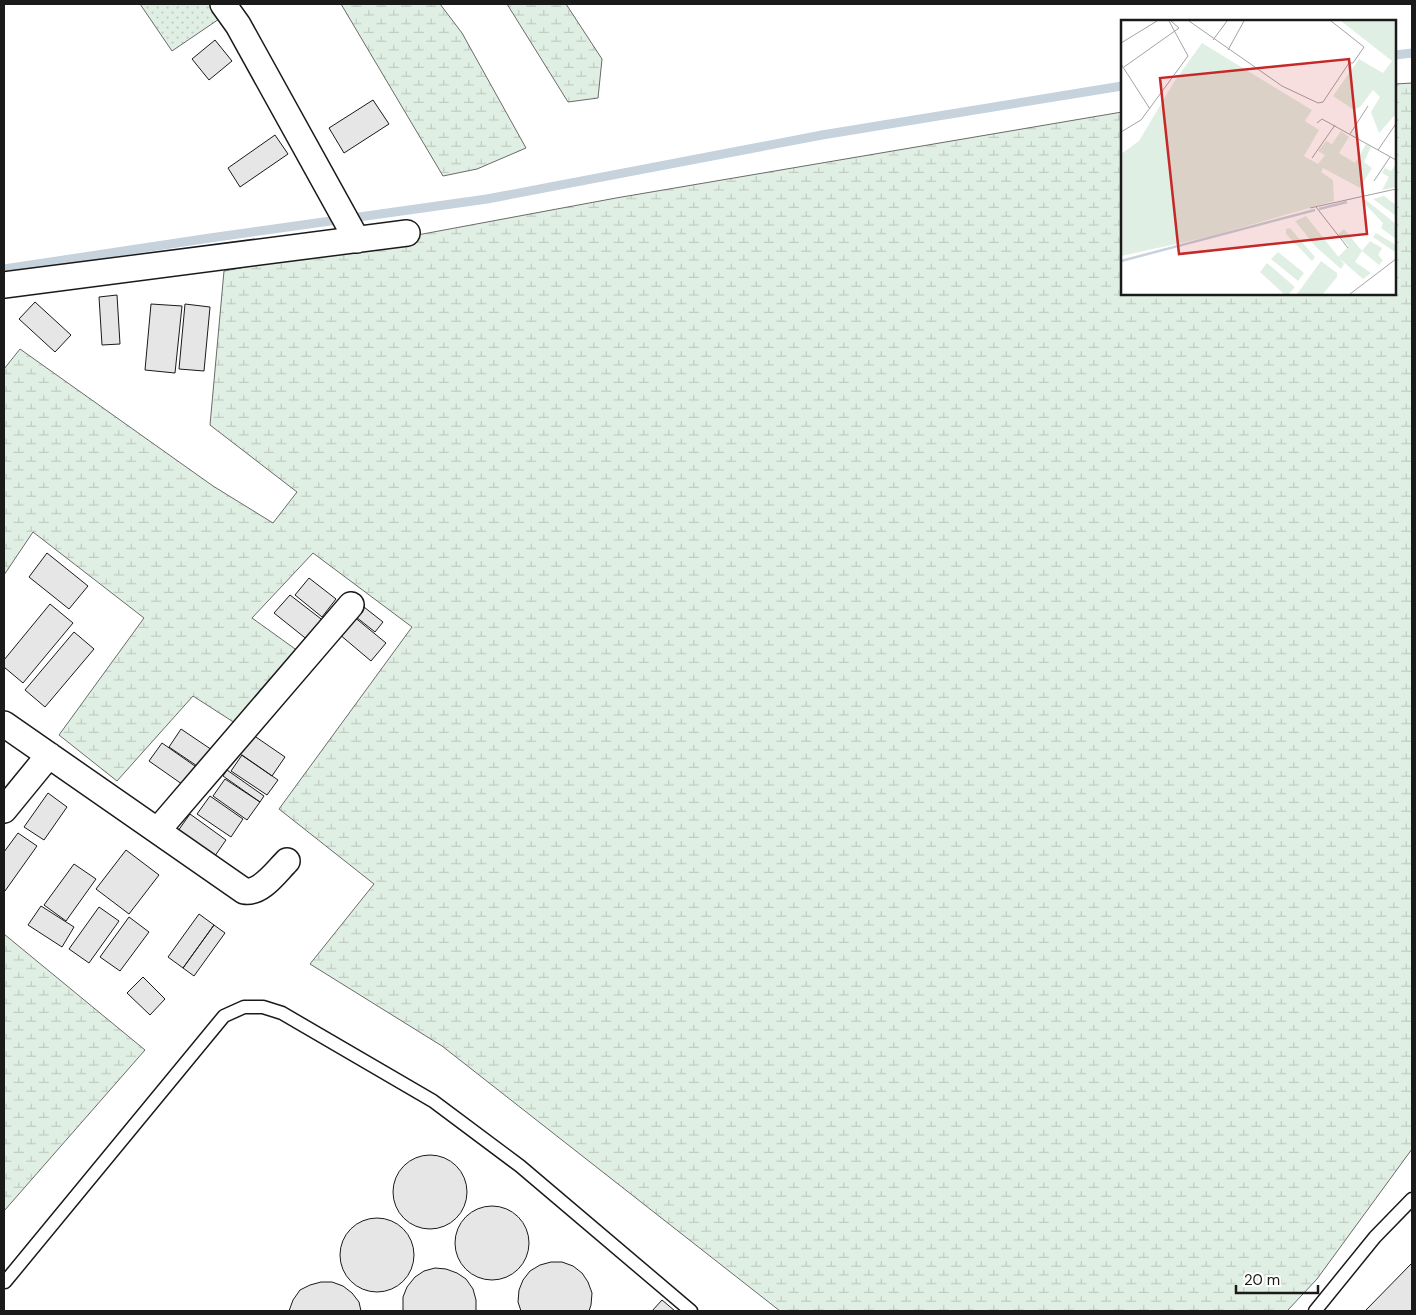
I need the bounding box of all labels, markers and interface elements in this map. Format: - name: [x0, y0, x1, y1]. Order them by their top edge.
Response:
- inset map: [1121, 20, 1396, 295]
- scale bar: [1236, 1262, 1318, 1294]
- text: 20 m: [1244, 1270, 1280, 1290]

